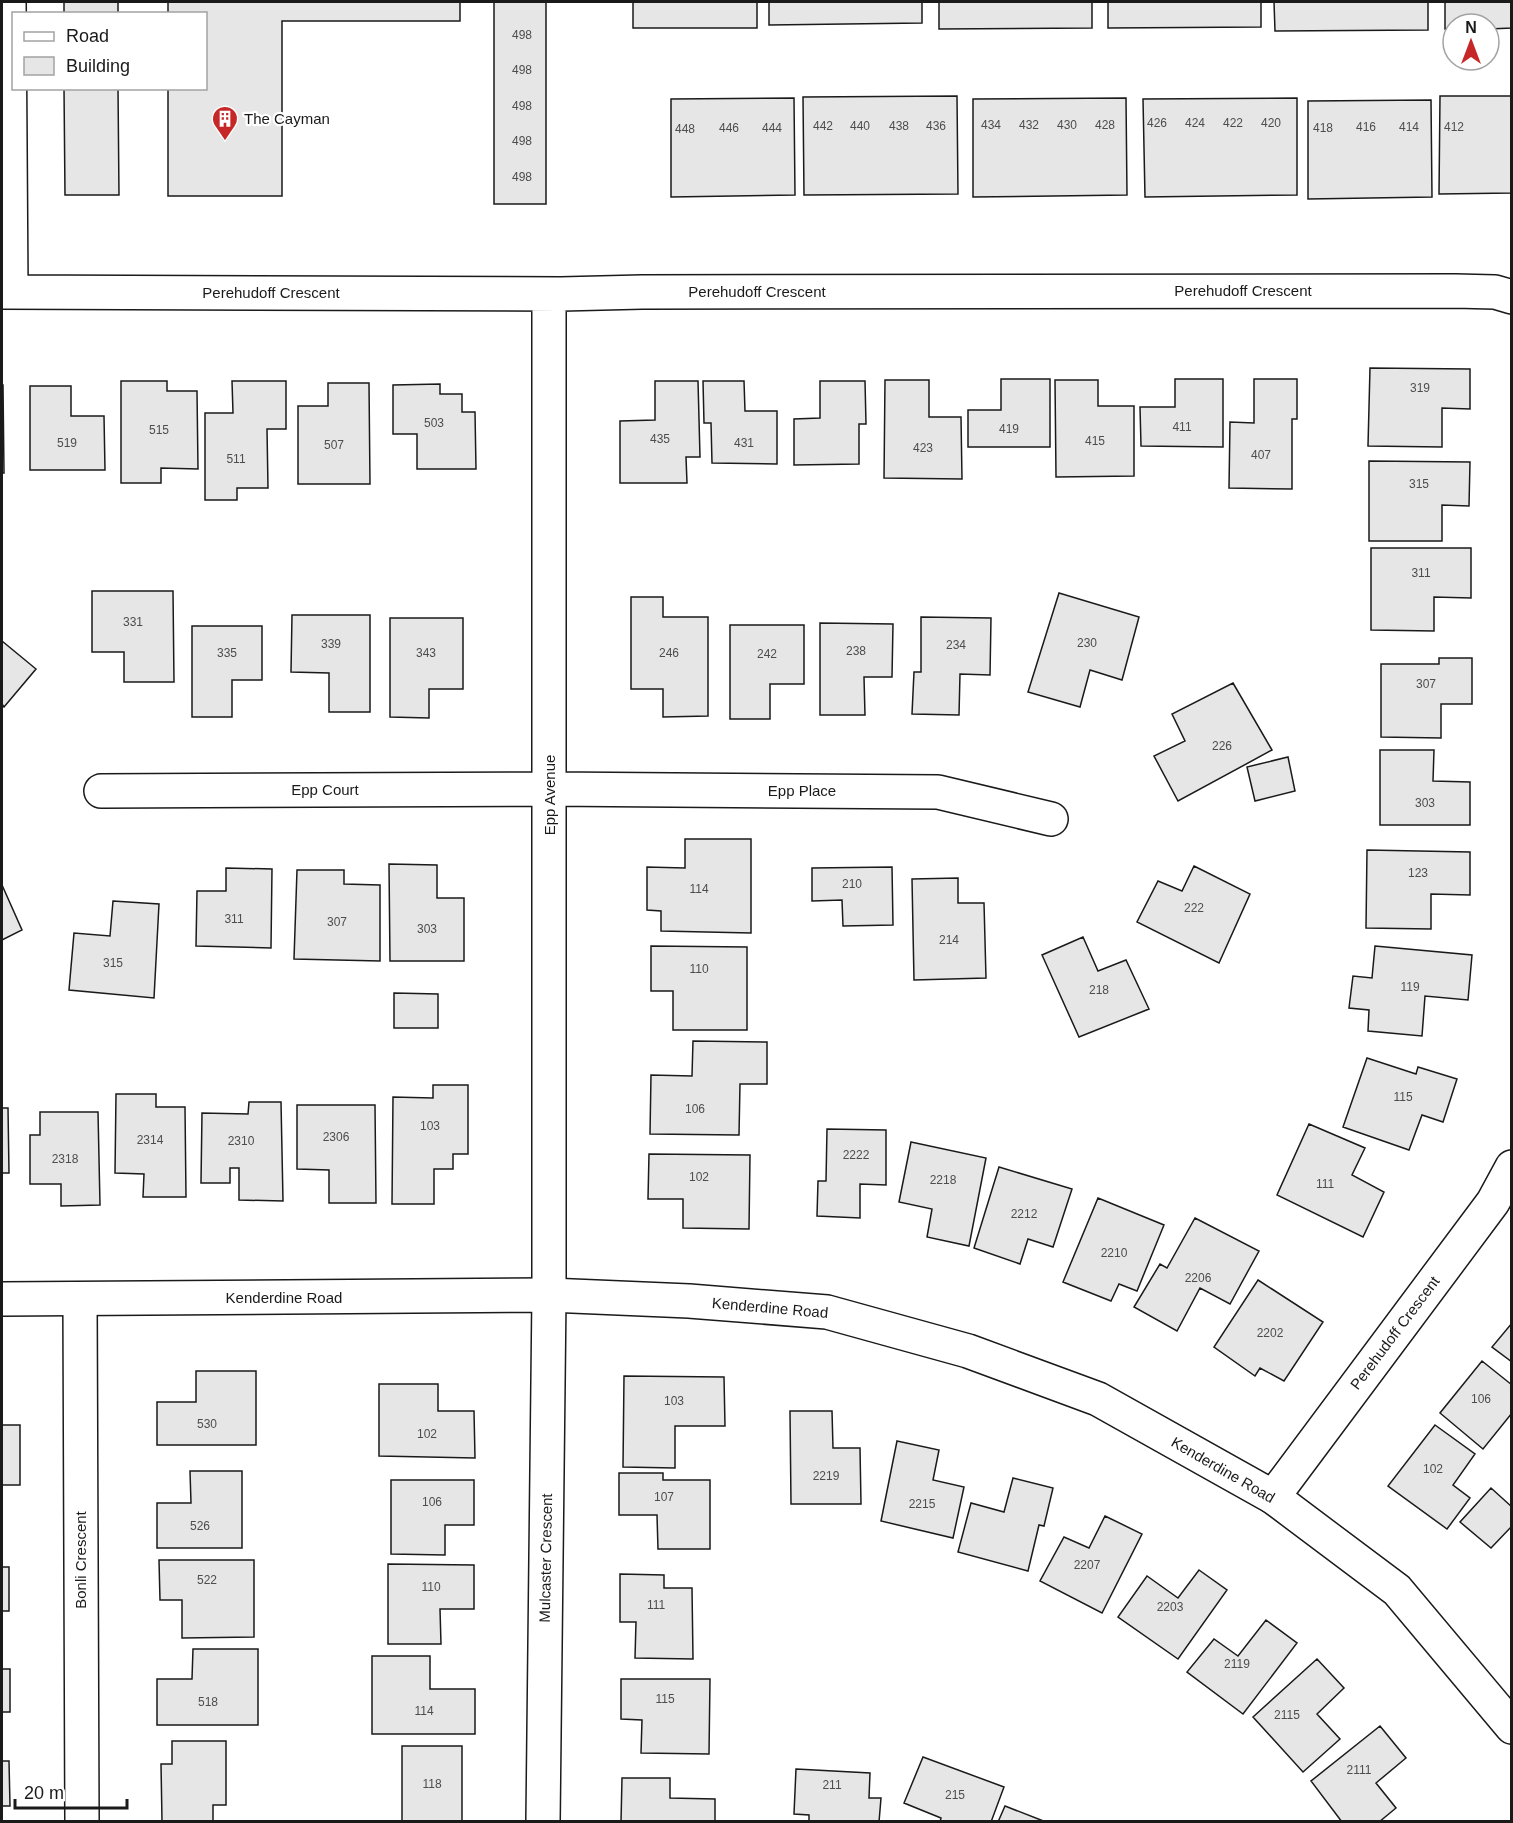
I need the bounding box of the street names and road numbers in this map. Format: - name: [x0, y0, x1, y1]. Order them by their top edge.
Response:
- street label: Perehudoff Crescent: [1174, 282, 1312, 299]
- street label: Perehudoff Crescent: [688, 283, 826, 300]
- street label: Perehudoff Crescent: [202, 284, 340, 301]
- street label: Epp Avenue: [541, 755, 558, 835]
- street label: Epp Court: [291, 781, 360, 798]
- street label: Epp Place: [768, 782, 836, 799]
- street label: Perehudoff Crescent: [1346, 1272, 1443, 1393]
- street label: Kenderdine Road: [226, 1289, 342, 1306]
- street label: Kenderdine Road: [711, 1294, 829, 1321]
- street label: Kenderdine Road: [1168, 1433, 1278, 1506]
- street label: Mulcaster Crescent: [536, 1492, 555, 1623]
- street label: Bonli Crescent: [72, 1510, 89, 1609]

